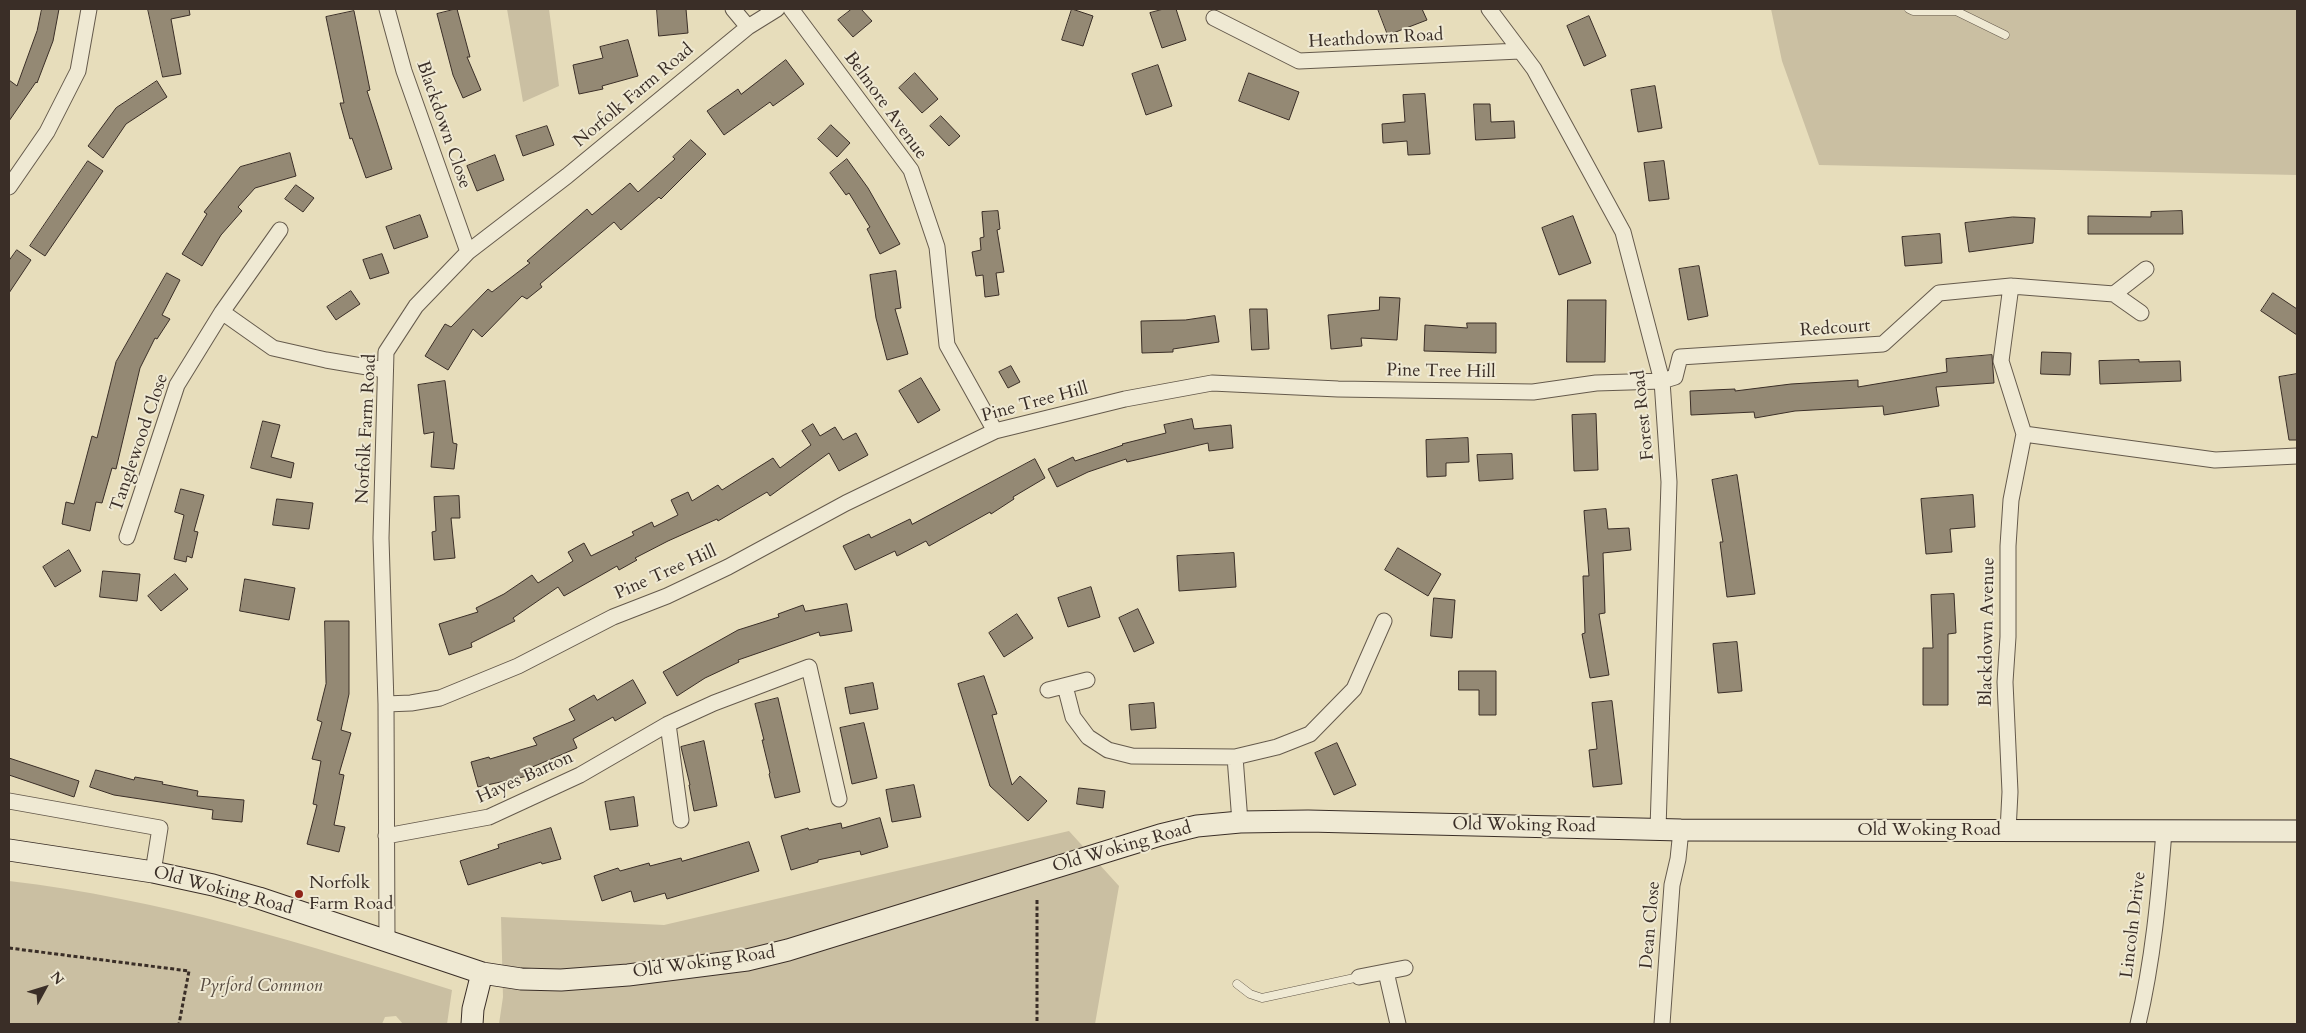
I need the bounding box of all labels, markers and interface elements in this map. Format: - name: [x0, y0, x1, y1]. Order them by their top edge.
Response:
- street label: Heathdown Road: [1308, 25, 1444, 53]
- street label: Norfolk Farm Road: [570, 39, 698, 153]
- street label: Belmore Avenue: [839, 48, 931, 164]
- street label: Blackdown Close: [411, 58, 475, 192]
- street label: Redcourt: [1799, 316, 1871, 342]
- street label: Norfolk Farm Road: [352, 353, 382, 505]
- street label: Pine Tree Hill: [1386, 360, 1496, 384]
- street label: Forest Road: [1629, 369, 1659, 461]
- street label: Tanglewood Close: [106, 371, 174, 515]
- street label: Pine Tree Hill: [979, 378, 1091, 428]
- street label: Pine Tree Hill: [612, 541, 720, 605]
- street label: Blackdown Avenue: [1976, 557, 2000, 707]
- street label: Hayes Barton: [473, 747, 577, 809]
- street label: Old Woking Road: [1452, 814, 1596, 838]
- street label: Old Woking Road: [1050, 818, 1194, 878]
- street label: Old Woking Road: [1857, 820, 2001, 842]
- street label: Old Woking Road: [151, 862, 295, 920]
- street label: Lincoln Drive: [2117, 870, 2151, 980]
- place label: Norfolk Farm Road: [309, 873, 393, 916]
- street label: Dean Close: [1636, 880, 1666, 970]
- marker: Norfolk Farm Road: [293, 888, 305, 900]
- street label: Old Woking Road: [631, 942, 777, 984]
- north arrow: [20, 963, 70, 1013]
- text: N: [46, 968, 68, 989]
- park label: Pyrford Common: [199, 976, 323, 998]

